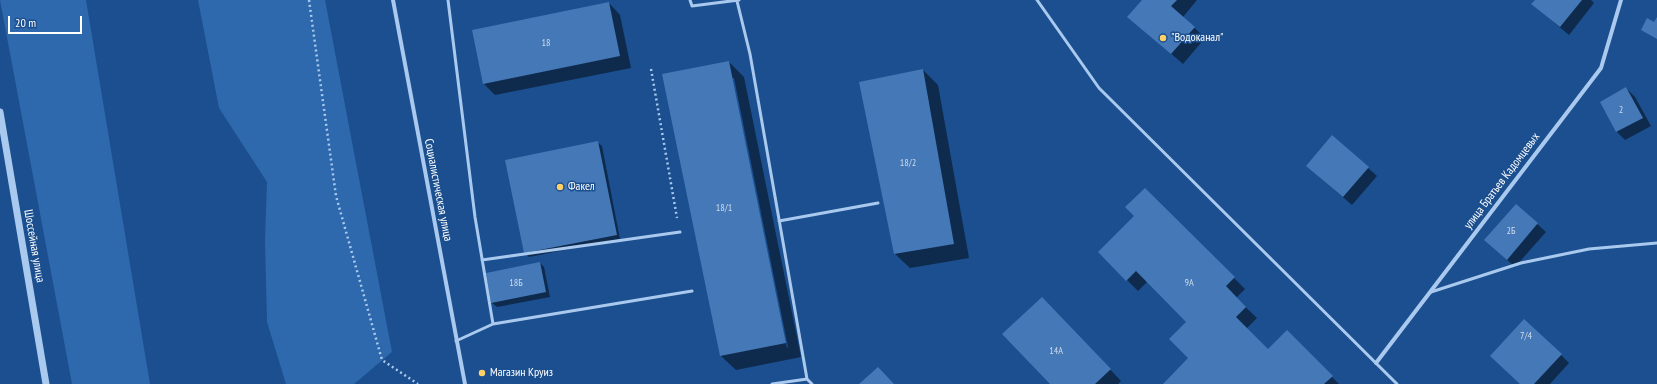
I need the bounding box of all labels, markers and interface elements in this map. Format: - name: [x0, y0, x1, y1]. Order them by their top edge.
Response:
- scale bar: [10, 8, 84, 34]
- text: 20 m: [15, 15, 36, 30]
- place label: "Водоканал": [1171, 31, 1223, 45]
- marker: "Водоканал": [1158, 33, 1168, 43]
- house number: 18: [542, 37, 550, 49]
- house number: 2: [1619, 104, 1623, 116]
- street label: улица Братьев Кадомцевых: [1461, 130, 1543, 232]
- street label: Социалистическая улица: [421, 137, 455, 243]
- house number: 18/2: [900, 157, 916, 169]
- place label: Факел: [568, 180, 595, 194]
- marker: Факел: [555, 182, 565, 192]
- house number: 18/1: [716, 202, 732, 214]
- street label: Шоссейная улица: [21, 208, 47, 284]
- house number: 2Б: [1507, 225, 1515, 237]
- house number: 18Б: [509, 277, 523, 289]
- house number: 9А: [1184, 277, 1194, 289]
- house number: 7/4: [1520, 330, 1532, 342]
- house number: 14А: [1049, 345, 1063, 357]
- place label: Магазин Круиз: [490, 366, 553, 380]
- marker: Магазин Круиз: [477, 368, 487, 378]

